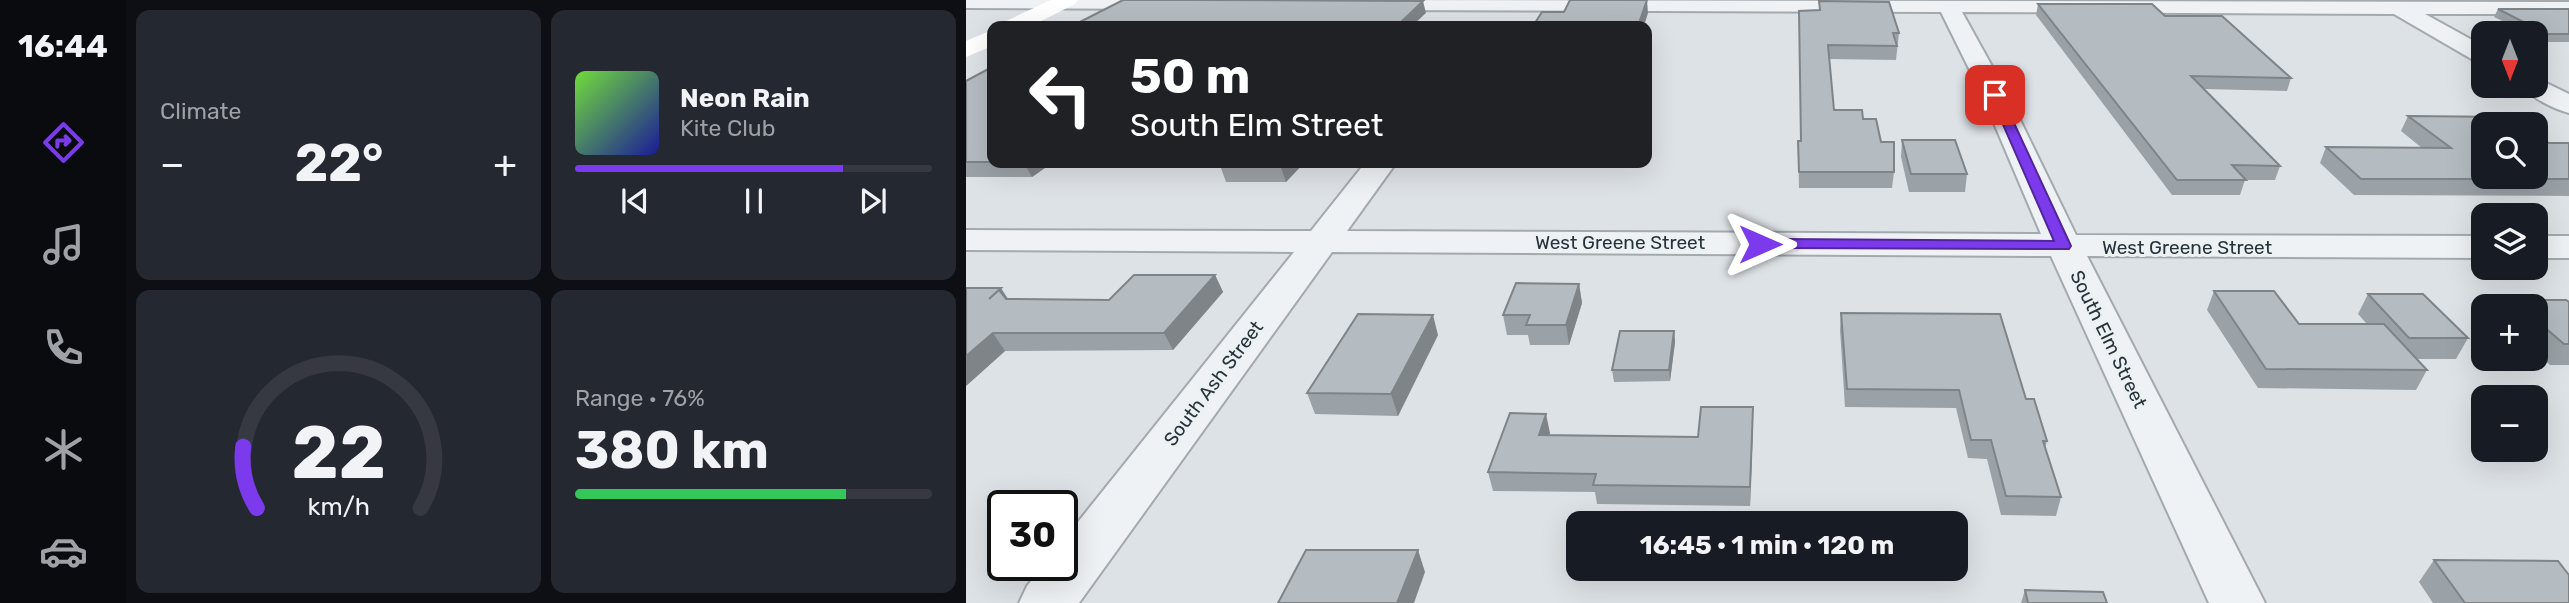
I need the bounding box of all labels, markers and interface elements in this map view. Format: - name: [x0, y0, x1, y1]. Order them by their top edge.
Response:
- north arrow: [2471, 21, 2548, 98]
- map controls: [2471, 21, 2548, 462]
- text: 16:44: [18, 27, 108, 65]
- text: 50 m: [1130, 47, 1250, 105]
- icon: left: [1015, 49, 1106, 140]
- pin: [1965, 65, 2025, 125]
- icon: arrive: [1976, 76, 2014, 114]
- text: Neon Rain: [680, 83, 810, 114]
- text: Climate: [160, 97, 241, 125]
- text: South Elm Street: [1130, 106, 1383, 144]
- button: search: [2471, 112, 2548, 189]
- text: Kite Club: [680, 114, 775, 142]
- icon: directions: [39, 118, 88, 167]
- text: 22°: [295, 132, 384, 194]
- text: −: [160, 141, 185, 187]
- text: +: [493, 141, 517, 187]
- icon: previous: [616, 182, 654, 220]
- icon: pause: [735, 182, 773, 220]
- icon: next: [854, 182, 892, 220]
- button: layers: [2471, 203, 2548, 280]
- position arrow: [1723, 207, 1797, 281]
- icon: music: [39, 220, 88, 269]
- street label: West Greene Street: [1535, 231, 1706, 254]
- street label: West Greene Street: [2102, 236, 2273, 259]
- street label: South Elm Street: [2065, 267, 2152, 412]
- button: +: [2471, 294, 2548, 371]
- street label: South Ash Street: [1159, 316, 1268, 450]
- icon: phone: [39, 323, 88, 372]
- text: Range · 76%: [575, 384, 705, 412]
- button: −: [2471, 385, 2548, 462]
- text: 22: [291, 410, 386, 496]
- text: 380 km: [575, 419, 769, 481]
- icon: climate: [39, 425, 88, 474]
- speed limit sign: 30: [987, 490, 1078, 581]
- text: km/h: [307, 491, 370, 520]
- icon: car: [39, 527, 88, 576]
- text: 16:45 · 1 min · 120 m: [1640, 530, 1894, 561]

